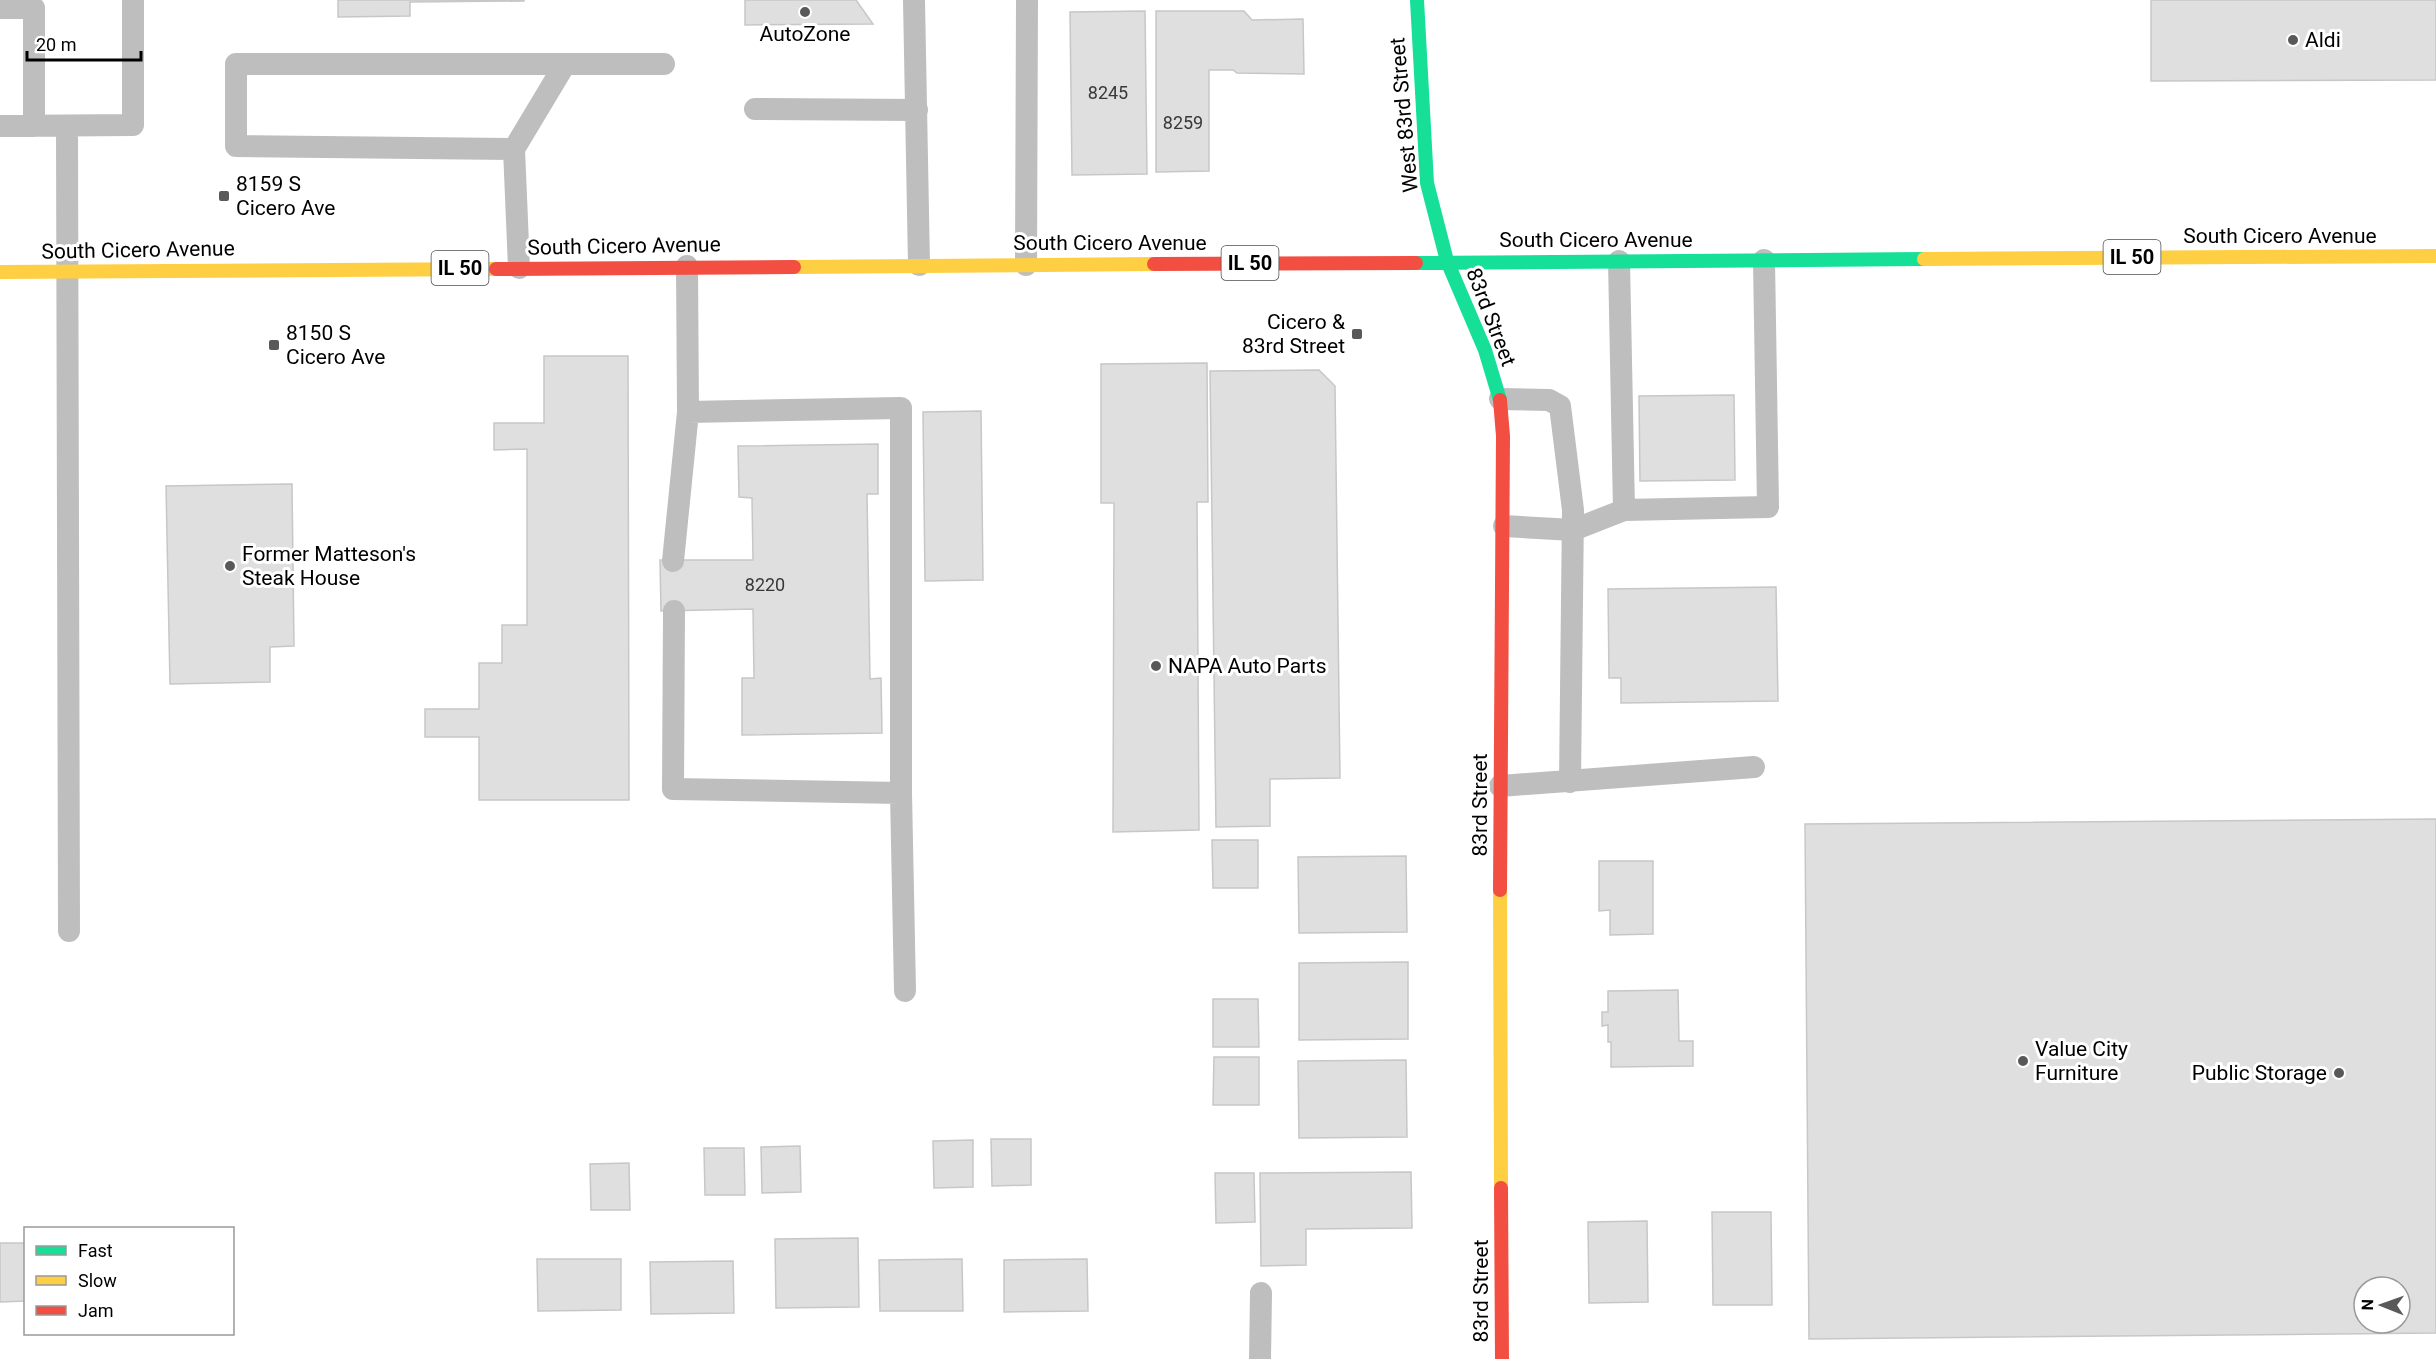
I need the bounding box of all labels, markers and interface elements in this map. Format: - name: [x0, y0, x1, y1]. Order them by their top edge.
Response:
- marker: AutoZone: [798, 5, 812, 19]
- place label: AutoZone: [760, 22, 850, 46]
- scale bar: [27, 24, 141, 62]
- place label: Aldi: [2305, 28, 2341, 52]
- marker: Aldi: [2286, 33, 2300, 47]
- text: 20 m: [36, 34, 76, 55]
- street label: West 83rd Street: [1385, 36, 1423, 193]
- house number: 8245: [1088, 82, 1128, 103]
- house number: 8259: [1163, 112, 1203, 133]
- place label: 8159 S Cicero Ave: [236, 172, 335, 220]
- marker: 8159 S Cicero Ave: [217, 189, 231, 203]
- street label: South Cicero Avenue: [2183, 224, 2377, 248]
- street label: South Cicero Avenue: [1499, 228, 1693, 252]
- street label: South Cicero Avenue: [1013, 231, 1207, 255]
- street label: South Cicero Avenue: [527, 232, 721, 260]
- street label: South Cicero Avenue: [41, 236, 235, 264]
- road number: IL 50: [2104, 240, 2160, 274]
- road number: IL 50: [1222, 246, 1278, 280]
- road number: IL 50: [432, 251, 488, 285]
- street label: 83rd Street: [1461, 265, 1521, 369]
- place label: Cicero & 83rd Street: [1242, 310, 1345, 358]
- place label: 8150 S Cicero Ave: [286, 321, 385, 369]
- marker: Cicero & 83rd Street: [1350, 327, 1364, 341]
- marker: 8150 S Cicero Ave: [267, 338, 281, 352]
- place label: Former Matteson's Steak House: [242, 542, 416, 590]
- marker: Former Matteson's Steak House: [223, 559, 237, 573]
- house number: 8220: [745, 574, 785, 595]
- place label: NAPA Auto Parts: [1168, 654, 1327, 678]
- marker: NAPA Auto Parts: [1149, 659, 1163, 673]
- street label: 83rd Street: [1468, 753, 1492, 856]
- place label: Value City Furniture: [2035, 1037, 2128, 1085]
- marker: Value City Furniture: [2016, 1054, 2030, 1068]
- place label: Public Storage: [2192, 1061, 2327, 1085]
- marker: Public Storage: [2332, 1066, 2346, 1080]
- legend: [24, 1227, 234, 1335]
- street label: 83rd Street: [1469, 1239, 1493, 1342]
- text: Fast: [78, 1240, 113, 1261]
- text: Slow: [78, 1270, 117, 1291]
- north arrow: [2352, 1275, 2412, 1335]
- text: N: [2358, 1299, 2377, 1311]
- text: Jam: [78, 1300, 114, 1321]

